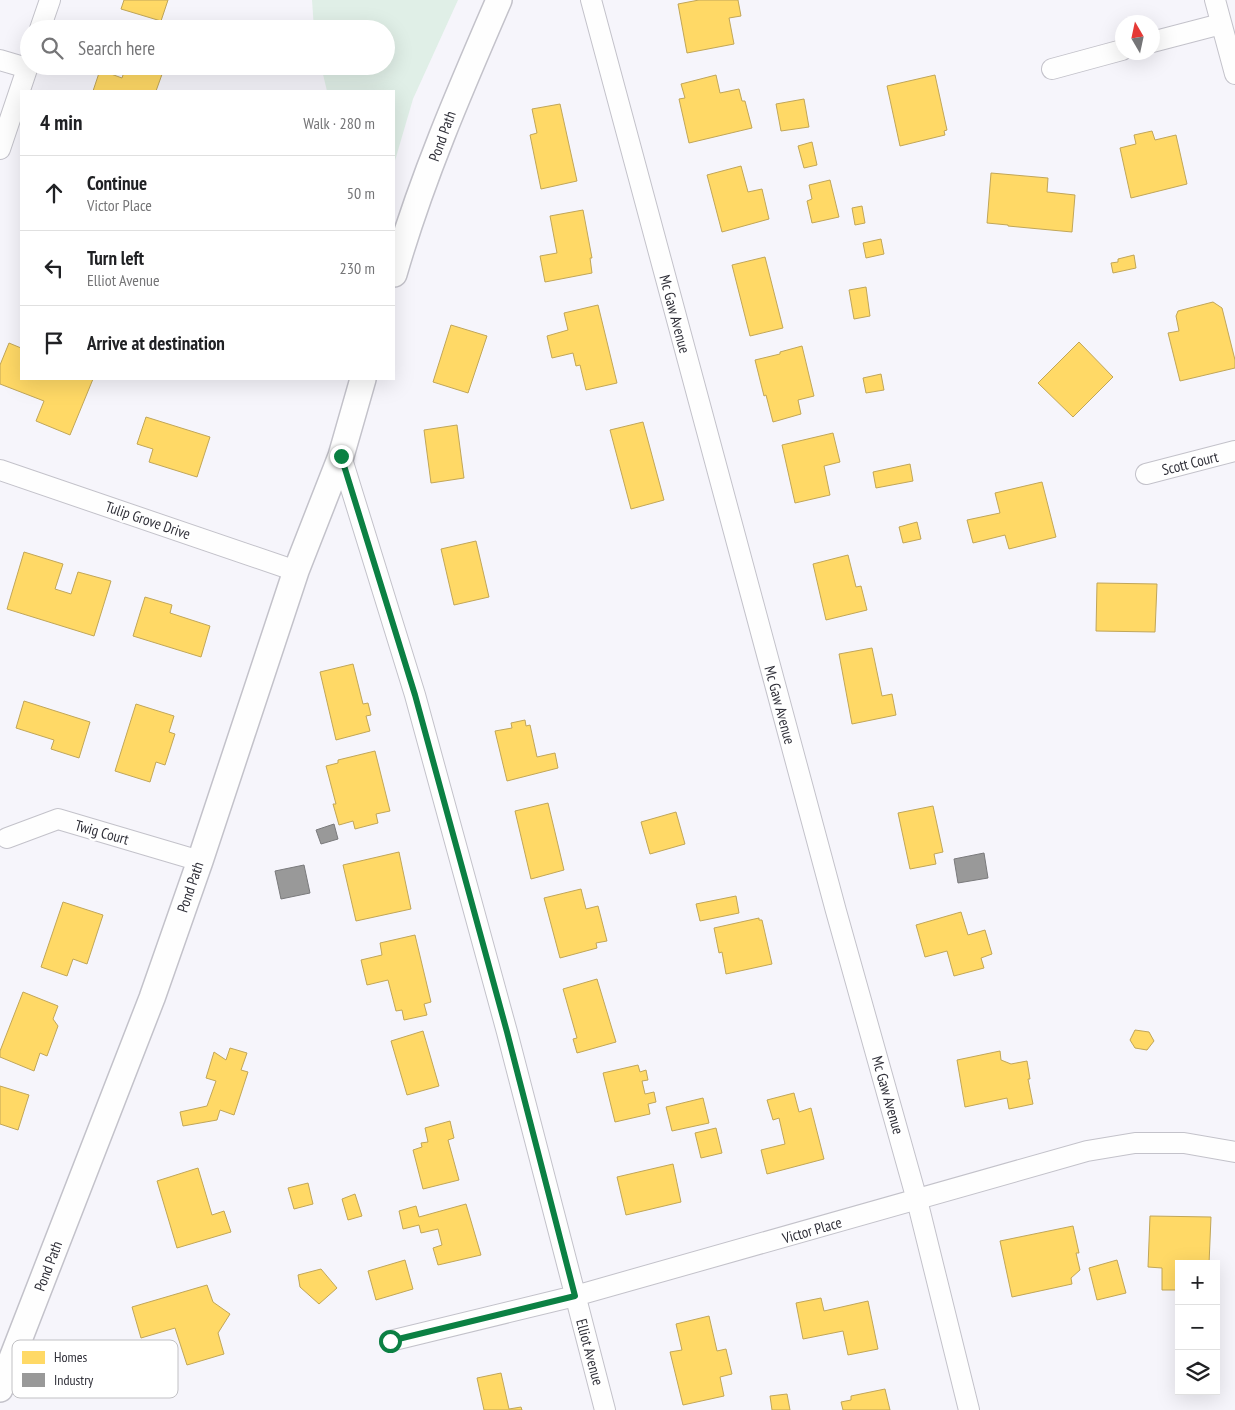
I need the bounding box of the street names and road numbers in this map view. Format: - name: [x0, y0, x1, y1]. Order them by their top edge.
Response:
- street label: Pond Path: [424, 108, 460, 164]
- street label: Mc Gaw Avenue: [655, 273, 695, 355]
- street label: Scott Court: [1160, 447, 1220, 479]
- street label: Tulip Grove Drive: [103, 497, 193, 543]
- street label: Mc Gaw Avenue: [760, 664, 800, 746]
- street label: Twig Court: [73, 815, 131, 849]
- street label: Pond Path: [173, 859, 207, 915]
- street label: Mc Gaw Avenue: [868, 1054, 908, 1136]
- street label: Victor Place: [779, 1212, 844, 1248]
- street label: Pond Path: [30, 1238, 66, 1294]
- street label: Elliot Avenue: [572, 1317, 608, 1387]

